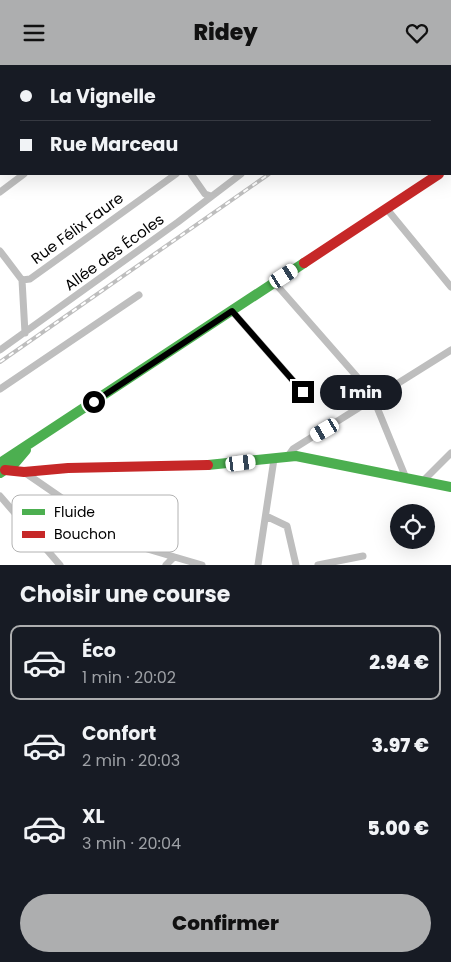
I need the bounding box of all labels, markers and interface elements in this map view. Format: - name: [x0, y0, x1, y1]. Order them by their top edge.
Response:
- text: Ridey: [193, 17, 258, 48]
- icon: menu: [20, 19, 48, 47]
- icon: heart: [403, 19, 431, 47]
- text: La Vignelle: [50, 83, 156, 110]
- text: Rue Marceau: [50, 131, 178, 158]
- street label: Rue Félix Faure: [26, 187, 128, 269]
- street label: Allée des Écoles: [60, 209, 168, 295]
- car: [267, 262, 300, 290]
- callout: 1 min: [320, 375, 403, 409]
- route end: [292, 381, 314, 403]
- text: 1 min: [340, 381, 382, 404]
- route start: [83, 391, 105, 413]
- car: [308, 416, 341, 444]
- car: [225, 454, 256, 472]
- legend: [12, 495, 178, 552]
- text: Fluide: [54, 502, 95, 522]
- map controls: [390, 504, 435, 549]
- button: locate: [390, 504, 435, 549]
- text: Bouchon: [54, 524, 116, 544]
- text: Choisir une course: [20, 579, 230, 610]
- text: Éco: [82, 637, 116, 664]
- icon: car: [22, 640, 67, 685]
- text: 2.94 €: [369, 649, 429, 676]
- text: 1 min · 20:02: [82, 666, 176, 689]
- text: Confort: [82, 720, 156, 747]
- icon: car: [22, 723, 67, 768]
- text: 3.97 €: [372, 732, 429, 759]
- text: 2 min · 20:03: [82, 749, 180, 772]
- text: XL: [82, 803, 105, 830]
- icon: car: [22, 806, 67, 851]
- text: 5.00 €: [367, 815, 429, 842]
- text: 3 min · 20:04: [82, 832, 181, 855]
- button: Confirmer: [20, 894, 431, 952]

